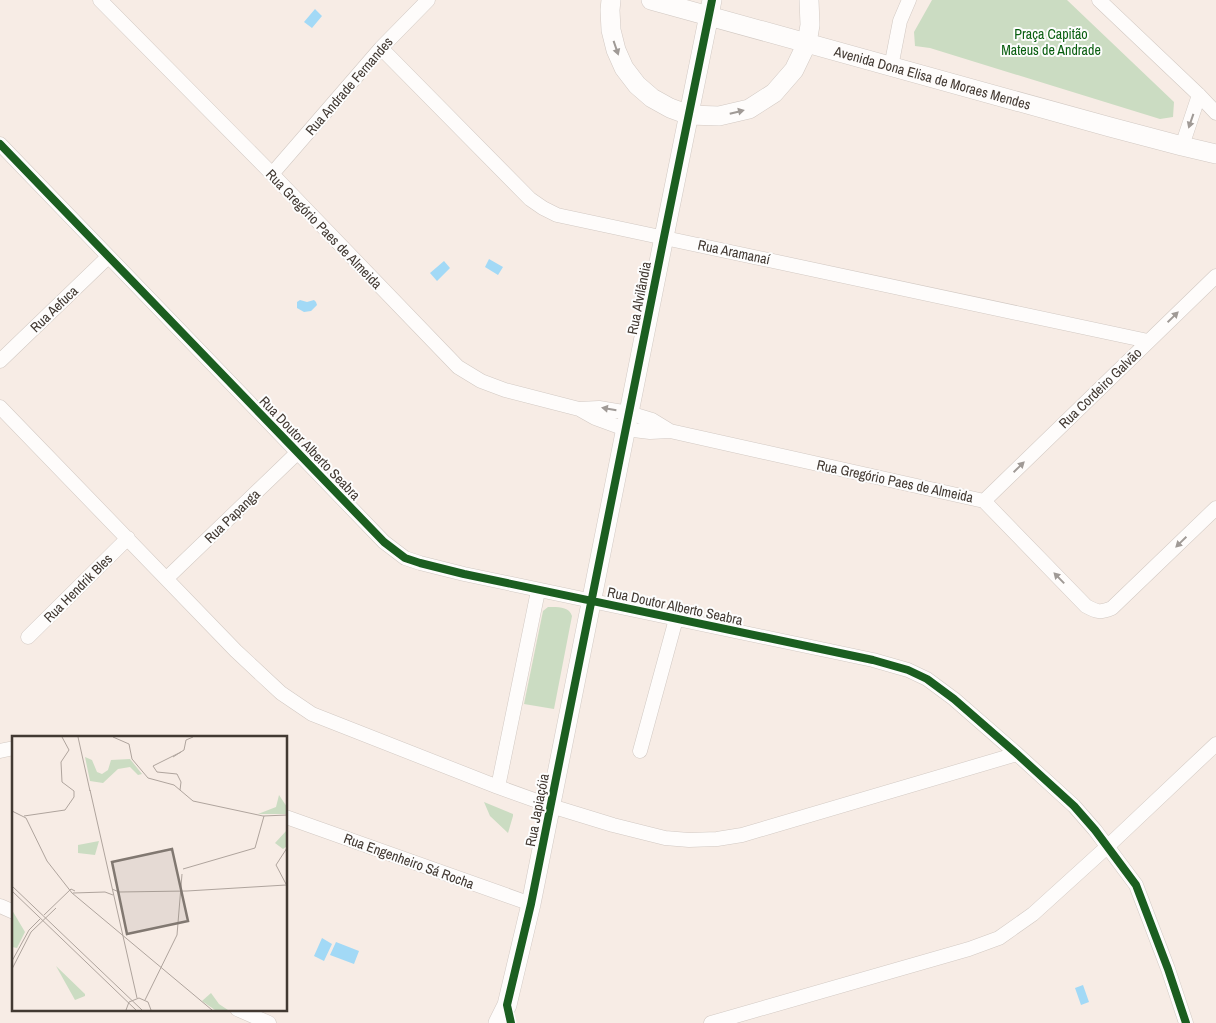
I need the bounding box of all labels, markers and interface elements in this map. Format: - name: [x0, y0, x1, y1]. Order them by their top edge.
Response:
- park label: Praça Capitão Mateus de Andrade: [1001, 25, 1101, 59]
- street label: Rua Andrade Fernandes: [301, 33, 397, 139]
- one-way arrow: [612, 41, 620, 56]
- street label: Avenida Dona Elisa de Moraes Mendes: [831, 42, 1033, 114]
- one-way arrow: [730, 107, 745, 115]
- one-way arrow: [1186, 113, 1194, 128]
- street label: Rua Gregório Paes de Almeida: [262, 165, 386, 293]
- street label: Rua Aramanaí: [696, 236, 773, 269]
- street label: Rua Alvilândia: [623, 259, 655, 336]
- street label: Rua Aefuca: [26, 281, 82, 336]
- one-way arrow: [1167, 311, 1179, 323]
- street label: Rua Cordeiro Galvão: [1055, 344, 1145, 432]
- street label: Rua Doutor Alberto Seabra: [256, 392, 365, 504]
- one-way arrow: [600, 405, 616, 413]
- street label: Rua Gregório Paes de Almeida: [815, 456, 976, 507]
- one-way arrow: [1013, 461, 1025, 473]
- street label: Rua Papanga: [200, 485, 264, 547]
- one-way arrow: [1175, 536, 1187, 548]
- street label: Rua Hendrik Bles: [40, 550, 116, 626]
- one-way arrow: [1053, 572, 1065, 584]
- street label: Rua Doutor Alberto Seabra: [606, 583, 745, 629]
- inset map: [12, 736, 288, 1010]
- street label: Rua Japiaçóia: [521, 771, 553, 848]
- street label: Rua Engenheiro Sá Rocha: [341, 829, 477, 893]

